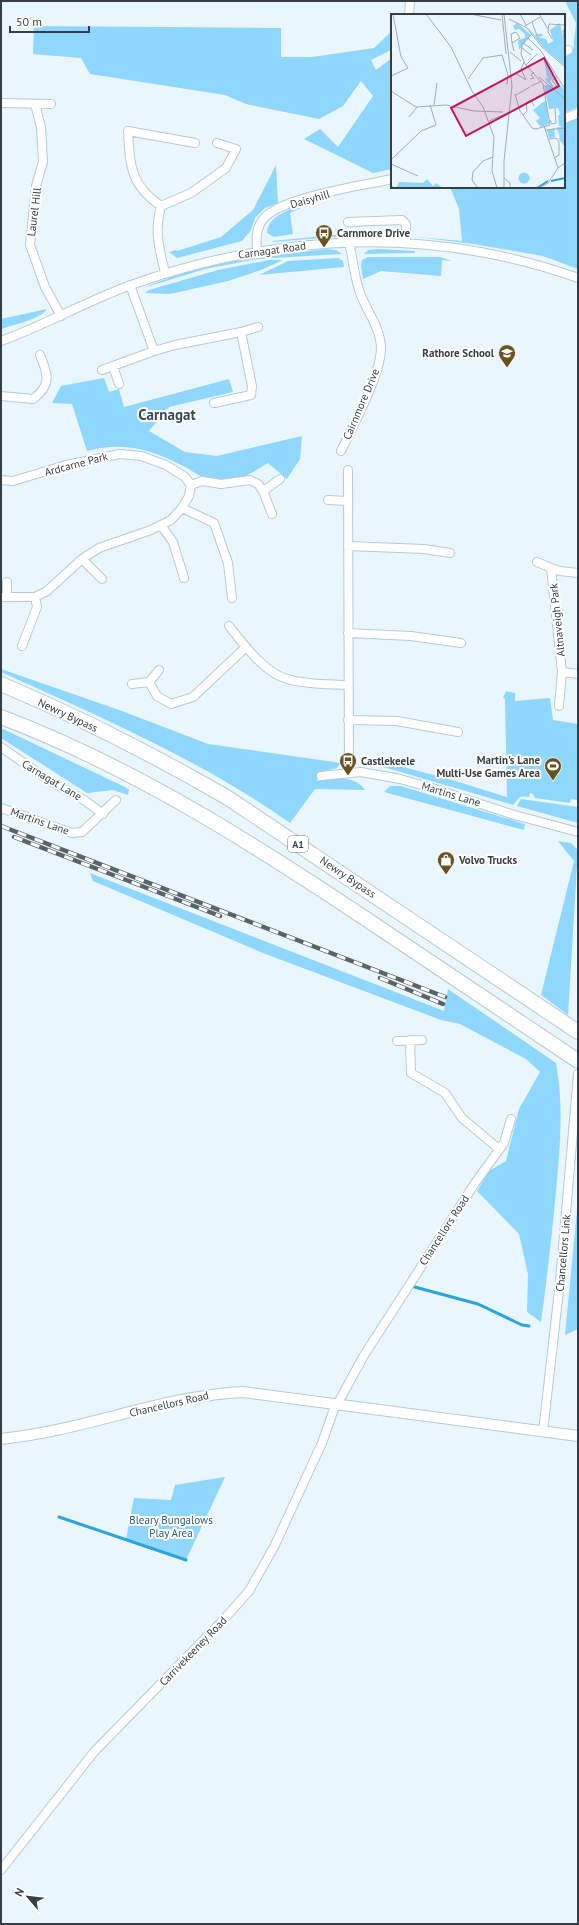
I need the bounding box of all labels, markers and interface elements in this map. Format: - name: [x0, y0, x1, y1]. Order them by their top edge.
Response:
- scale bar: [10, 8, 89, 34]
- text: 50 m: [16, 14, 42, 29]
- inset map: [391, 14, 565, 188]
- street label: Laurel Hill: [24, 186, 44, 237]
- street label: Daisyhill: [288, 186, 332, 211]
- bus stop icon: Carnmore Drive: [314, 223, 334, 248]
- place label: Carnmore Drive: [337, 226, 410, 240]
- street label: Carnagat Road: [237, 238, 307, 262]
- school or university icon: Rathore School: [497, 343, 517, 368]
- place label: Rathore School: [422, 346, 495, 360]
- street label: Cairnmore Drive: [340, 366, 382, 442]
- district label: Carnagat: [138, 405, 196, 424]
- street label: Ardcarne Park: [43, 449, 110, 479]
- street label: Altnaveigh Park: [546, 582, 568, 657]
- street label: Newry Bypass: [36, 695, 101, 735]
- bus stop icon: Castlekeele: [338, 751, 358, 776]
- place label: Martin's Lane Multi-Use Games Area: [436, 753, 540, 780]
- place label: Castlekeele: [361, 754, 415, 768]
- sports icon: Martin's Lane Multi-Use Games Area: [543, 756, 563, 781]
- street label: Carnagat Lane: [20, 757, 85, 804]
- street label: Martins Lane: [420, 778, 483, 810]
- street label: Martins Lane: [9, 804, 72, 838]
- road number: A1: [288, 836, 308, 852]
- shop icon: Volvo Trucks: [436, 850, 456, 875]
- street label: Newry Bypass: [317, 853, 379, 901]
- place label: Volvo Trucks: [458, 853, 517, 867]
- street label: Chancellors Road: [416, 1192, 472, 1268]
- street label: Chancellors Link: [553, 1213, 573, 1292]
- street label: Chancellors Road: [128, 1388, 210, 1420]
- park label: Bleary Bungalows Play Area: [129, 1513, 213, 1540]
- street label: Carrivekeeney Road: [156, 1613, 230, 1689]
- north arrow: [8, 1877, 48, 1917]
- text: N: [11, 1886, 27, 1899]

